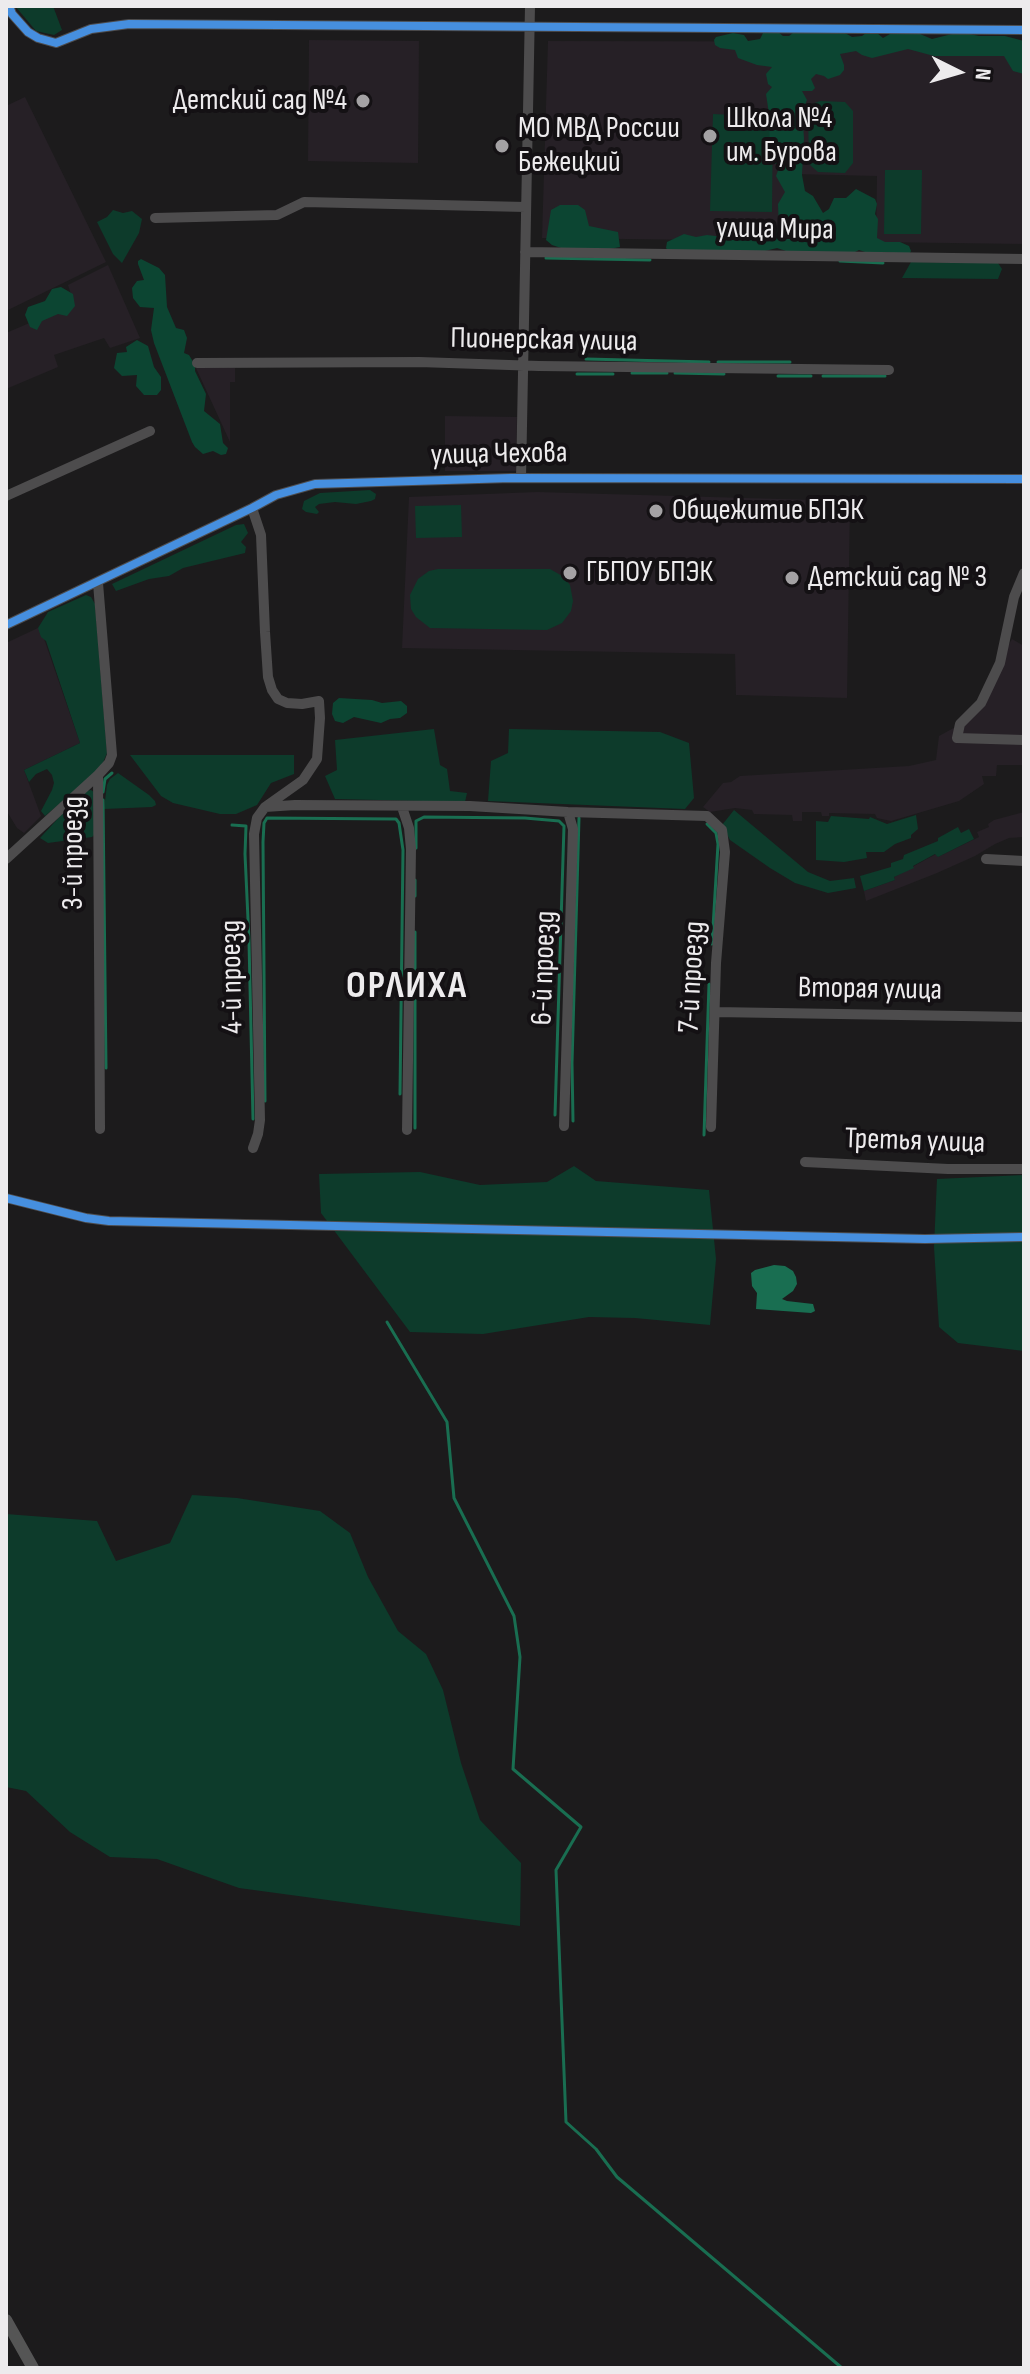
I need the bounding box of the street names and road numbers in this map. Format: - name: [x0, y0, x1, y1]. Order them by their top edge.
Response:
- street label: улица Мира: [716, 211, 834, 249]
- street label: Пионерская улица: [450, 321, 638, 361]
- street label: улица Чехова: [430, 436, 568, 474]
- street label: 3-й проезд: [56, 796, 92, 910]
- street label: 6-й проезд: [525, 910, 565, 1026]
- street label: 4-й проезд: [214, 920, 252, 1034]
- street label: 7-й проезд: [672, 920, 714, 1034]
- street label: Вторая улица: [798, 971, 942, 1009]
- street label: Третья улица: [844, 1122, 986, 1162]

